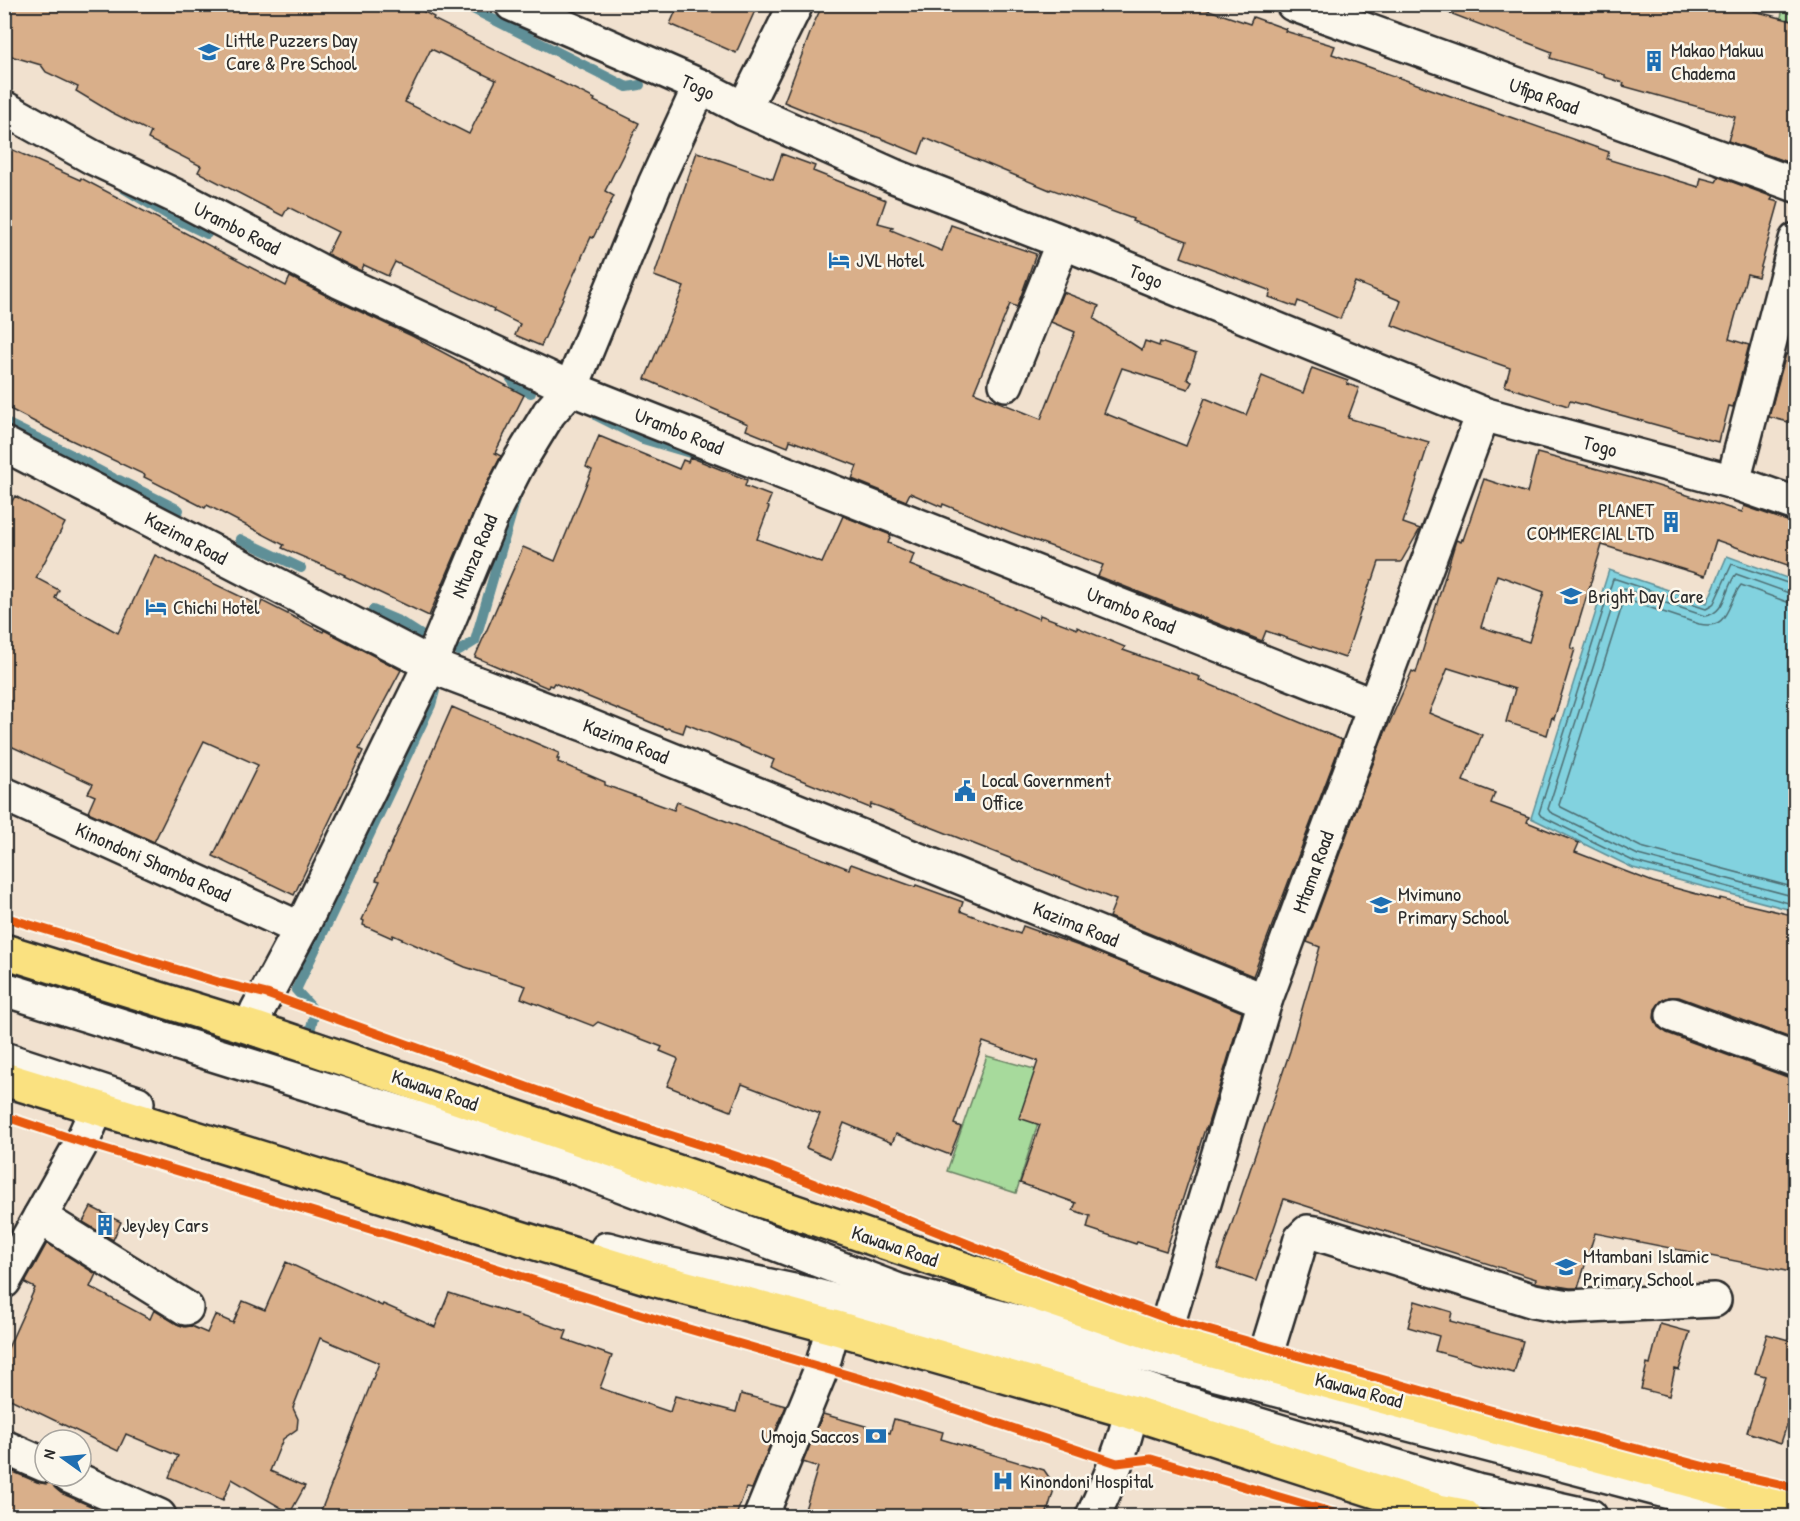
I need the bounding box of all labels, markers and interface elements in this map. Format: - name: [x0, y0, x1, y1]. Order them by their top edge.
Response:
- place label: Little Puzzers Day Care & Pre School: [226, 26, 358, 76]
- place label: Makao Makuu Chadema: [1671, 36, 1764, 86]
- school or university icon: Little Puzzers Day Care & Pre School: [197, 40, 221, 64]
- building icon: Makao Makuu Chadema: [1642, 49, 1666, 73]
- street label: Togo: [677, 67, 720, 106]
- street label: Ufipa Road: [1505, 70, 1583, 121]
- street label: Urambo Road: [189, 194, 285, 261]
- place label: JVL Hotel: [856, 246, 925, 273]
- hotel icon: JVL Hotel: [827, 248, 851, 272]
- street label: Togo: [1125, 257, 1167, 294]
- street label: Urambo Road: [631, 400, 728, 461]
- street label: Togo: [1580, 428, 1620, 463]
- place label: PLANET COMMERCIAL LTD: [1526, 496, 1655, 546]
- street label: Kazima Road: [140, 504, 233, 571]
- street label: Ntunza Road: [444, 510, 503, 602]
- building icon: PLANET COMMERCIAL LTD: [1659, 510, 1683, 534]
- street label: Urambo Road: [1083, 579, 1180, 640]
- place label: Bright Day Care: [1588, 582, 1704, 609]
- school or university icon: Bright Day Care: [1559, 584, 1583, 608]
- place label: Chichi Hotel: [173, 593, 260, 620]
- hotel icon: Chichi Hotel: [144, 595, 168, 619]
- street label: Kazima Road: [579, 711, 673, 770]
- place label: Local Government Office: [982, 766, 1112, 816]
- public building icon: Local Government Office: [953, 779, 977, 803]
- street label: Kinondoni Shamba Road: [71, 815, 235, 908]
- street label: Mtama Road: [1285, 827, 1340, 917]
- place label: Mvimuno Primary School: [1398, 880, 1509, 930]
- school or university icon: Mvimuno Primary School: [1369, 893, 1393, 917]
- street label: Kazima Road: [1029, 894, 1123, 953]
- street label: Kawawa Road: [388, 1062, 482, 1117]
- place label: JeyJey Cars: [122, 1211, 209, 1238]
- building icon: JeyJey Cars: [93, 1213, 117, 1237]
- street label: Kawawa Road: [848, 1218, 942, 1273]
- place label: Mtambani Islamic Primary School: [1583, 1242, 1709, 1292]
- school or university icon: Mtambani Islamic Primary School: [1554, 1255, 1578, 1279]
- street label: Kawawa Road: [1312, 1365, 1406, 1414]
- place label: Umoja Saccos: [761, 1422, 859, 1449]
- bank icon: Umoja Saccos: [864, 1424, 888, 1448]
- north arrow: [33, 1428, 93, 1488]
- text: N: [37, 1447, 60, 1461]
- place label: Kinondoni Hospital: [1020, 1467, 1154, 1494]
- hospital icon: Kinondoni Hospital: [991, 1469, 1015, 1493]

